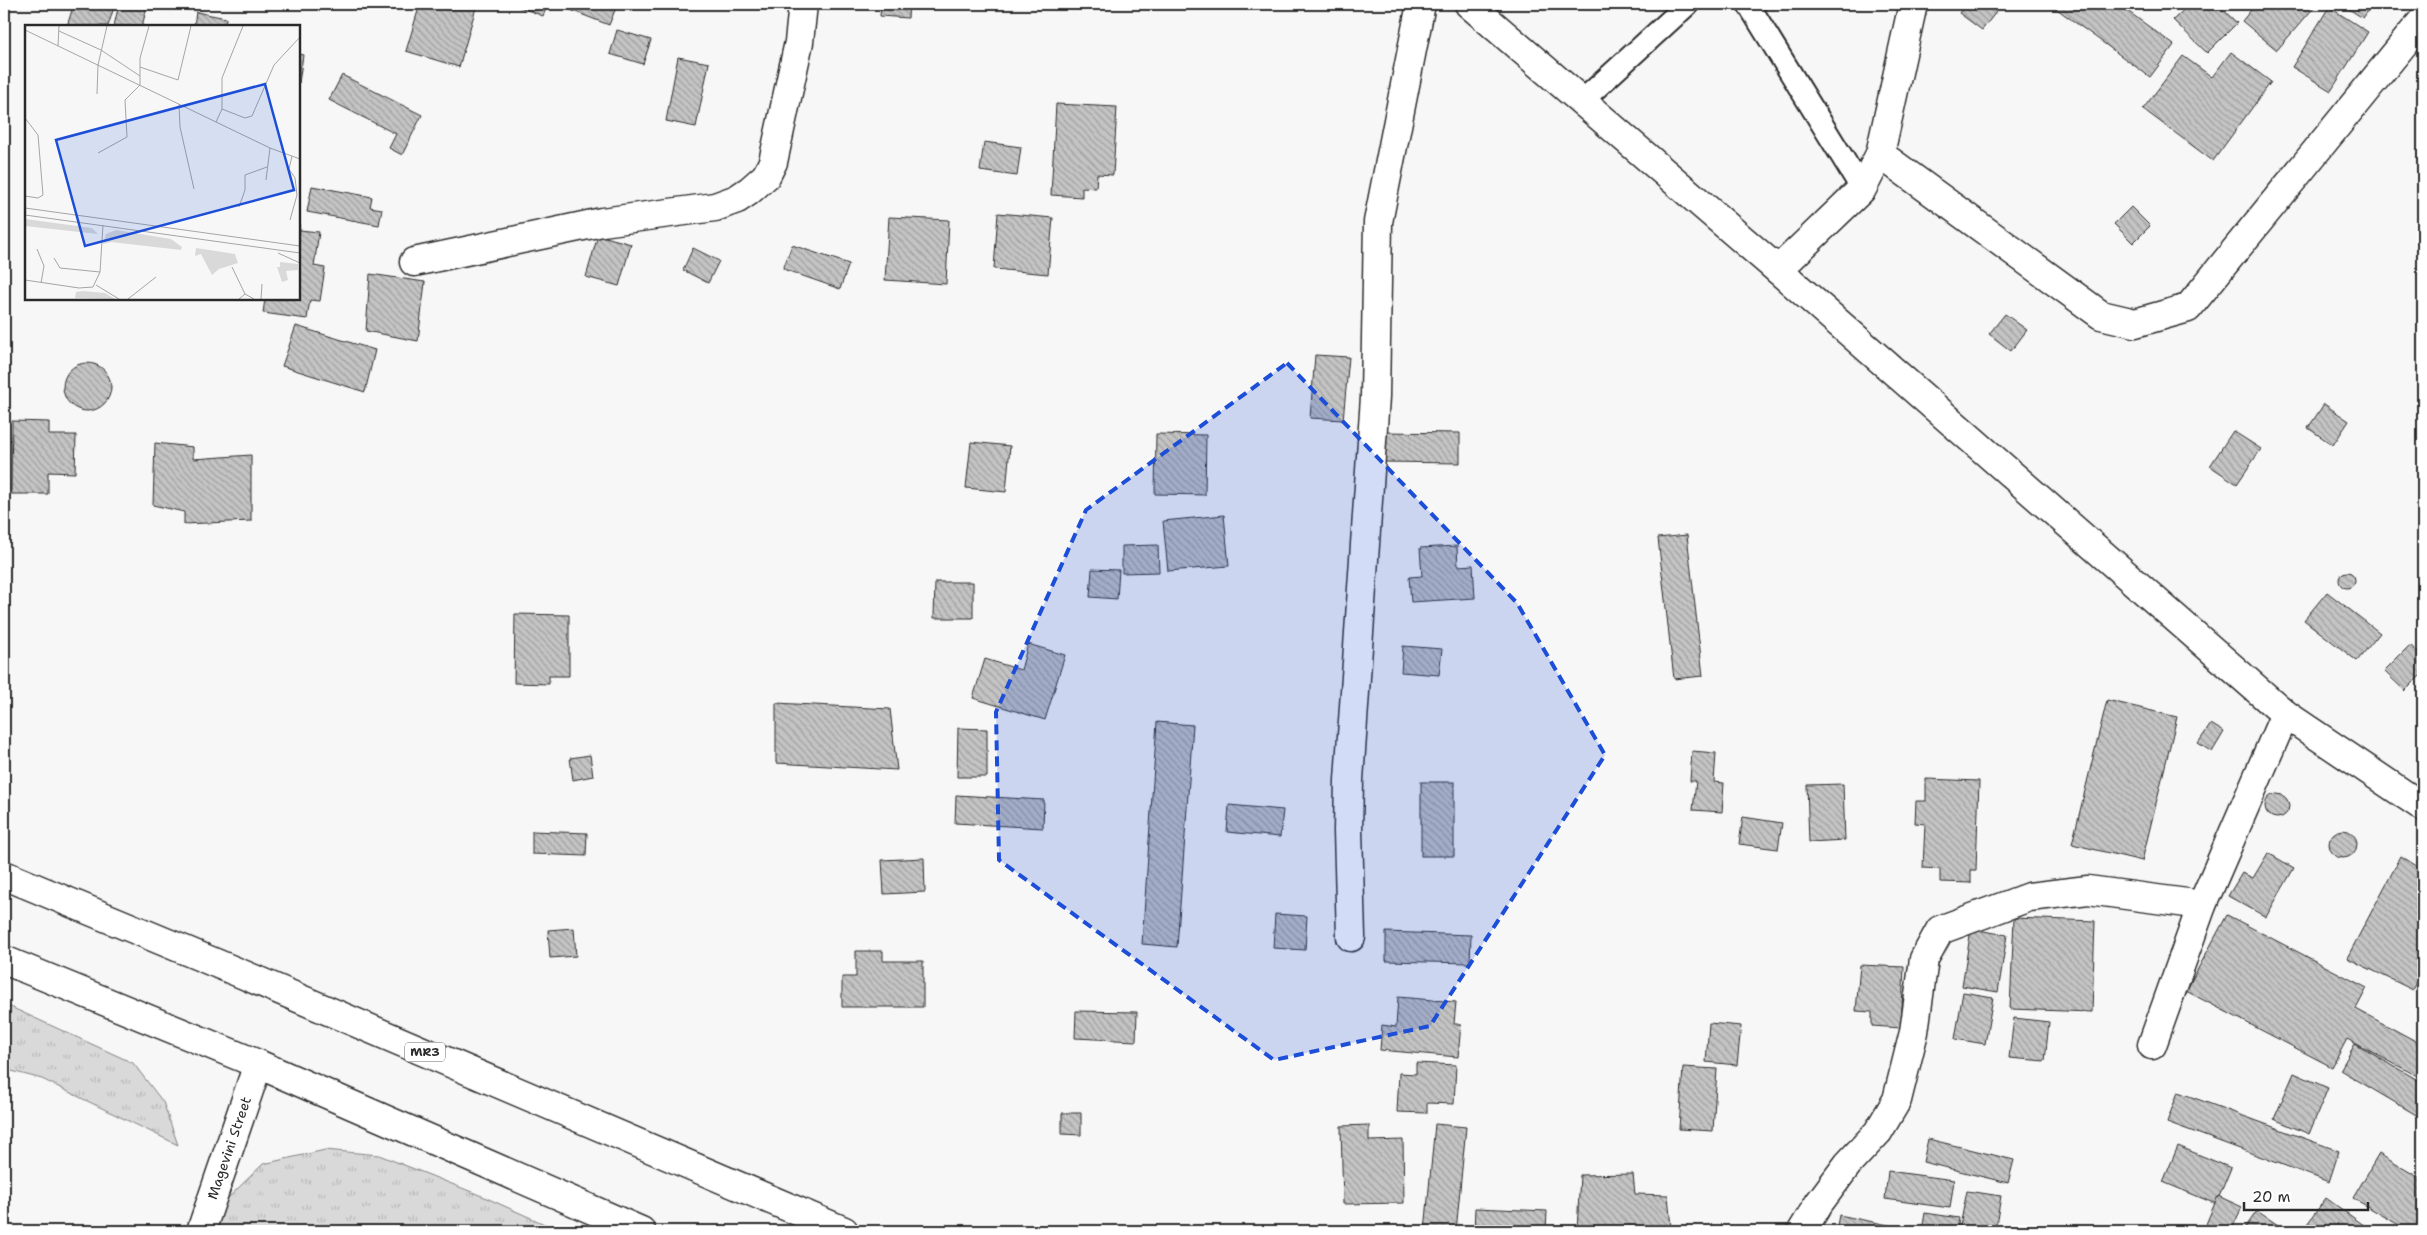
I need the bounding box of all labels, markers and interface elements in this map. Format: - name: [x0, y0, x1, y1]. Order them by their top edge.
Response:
- inset map: [25, 25, 300, 300]
- road number: MR3: [405, 1042, 445, 1062]
- street label: Magevini Street: [203, 1094, 255, 1202]
- scale bar: [2244, 1180, 2368, 1212]
- text: 20 m: [2252, 1187, 2291, 1207]

